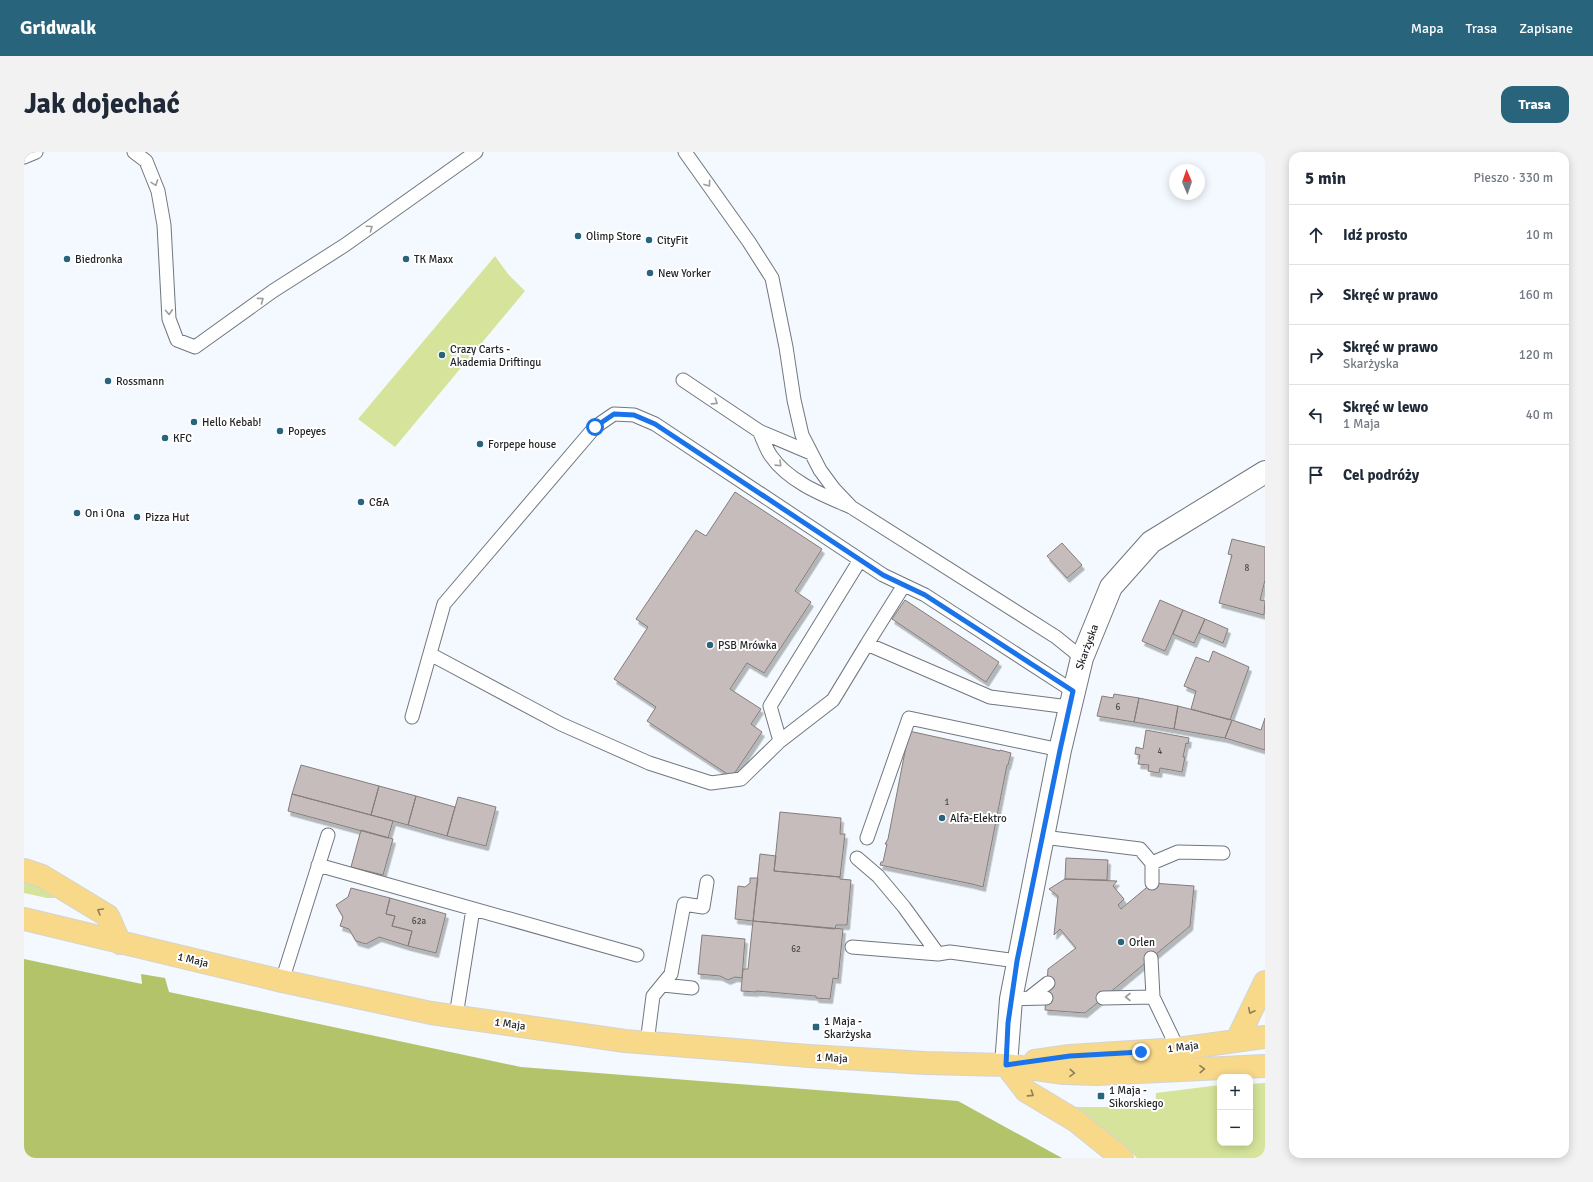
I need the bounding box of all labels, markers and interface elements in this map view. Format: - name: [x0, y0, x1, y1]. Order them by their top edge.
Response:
- text: Gridwalk: [20, 16, 96, 40]
- text: Mapa: [1411, 20, 1444, 37]
- text: Trasa: [1466, 20, 1497, 37]
- text: Zapisane: [1519, 20, 1573, 37]
- button: Trasa: [1501, 86, 1569, 123]
- text: Jak dojechać: [24, 87, 180, 121]
- north arrow: [1169, 164, 1205, 200]
- text: 5 min: [1305, 168, 1346, 189]
- text: Pieszo · 330 m: [1474, 170, 1553, 186]
- one-way arrow: [703, 179, 710, 186]
- one-way arrow: [150, 180, 158, 187]
- icon: ahead: [1305, 224, 1327, 246]
- one-way arrow: [366, 225, 373, 233]
- text: Idź prosto: [1343, 226, 1407, 244]
- text: 10 m: [1526, 227, 1553, 243]
- place label: Olimp Store: [586, 230, 641, 243]
- marker: Olimp Store: [573, 231, 583, 241]
- place label: CityFit: [657, 234, 688, 247]
- marker: CityFit: [644, 235, 654, 245]
- place label: Biedronka: [75, 253, 123, 266]
- place label: TK Maxx: [414, 253, 453, 266]
- marker: Biedronka: [62, 254, 72, 264]
- marker: TK Maxx: [401, 254, 411, 264]
- place label: New Yorker: [658, 267, 711, 280]
- marker: New Yorker: [645, 268, 655, 278]
- icon: right: [1305, 284, 1327, 306]
- text: Skręć w prawo: [1343, 286, 1438, 304]
- text: 160 m: [1519, 287, 1553, 303]
- one-way arrow: [257, 297, 264, 304]
- one-way arrow: [165, 309, 174, 315]
- text: Skręć w prawo: [1343, 338, 1438, 356]
- place label: Crazy Carts - Akademia Driftingu: [450, 343, 541, 369]
- icon: right: [1305, 344, 1327, 366]
- text: 120 m: [1519, 347, 1553, 363]
- marker: Crazy Carts - Akademia Driftingu: [437, 350, 447, 360]
- text: Skarżyska: [1343, 356, 1399, 372]
- place label: Rossmann: [116, 375, 164, 388]
- marker: Rossmann: [103, 376, 113, 386]
- one-way arrow: [711, 397, 718, 405]
- text: Skręć w lewo: [1343, 398, 1428, 416]
- icon: left: [1305, 404, 1327, 426]
- text: 40 m: [1526, 407, 1553, 423]
- place label: Hello Kebab!: [202, 416, 262, 429]
- text: 1 Maja: [1343, 416, 1380, 432]
- marker: Hello Kebab!: [189, 417, 199, 427]
- route start: [586, 418, 604, 436]
- place label: Popeyes: [288, 425, 326, 438]
- marker: Popeyes: [275, 426, 285, 436]
- place label: KFC: [173, 432, 192, 445]
- marker: KFC: [160, 433, 170, 443]
- place label: Forpepe house: [488, 438, 556, 451]
- marker: Forpepe house: [475, 439, 485, 449]
- one-way arrow: [774, 459, 782, 467]
- icon: arrive: [1305, 464, 1327, 486]
- text: Cel podróży: [1343, 466, 1419, 484]
- place label: C&A: [369, 496, 389, 509]
- marker: C&A: [356, 497, 366, 507]
- place label: On i Ona: [85, 507, 125, 520]
- marker: On i Ona: [72, 508, 82, 518]
- place label: Pizza Hut: [145, 511, 189, 524]
- marker: Pizza Hut: [132, 512, 142, 522]
- house number: 8: [1245, 563, 1250, 574]
- street label: Skarżyska: [1073, 622, 1101, 671]
- place label: PSB Mrówka: [718, 639, 777, 652]
- marker: PSB Mrówka: [705, 640, 715, 650]
- house number: 6: [1116, 702, 1121, 713]
- house number: 4: [1158, 746, 1163, 757]
- house number: 1: [945, 797, 950, 808]
- place label: Alfa-Elektro: [950, 812, 1007, 825]
- marker: Alfa-Elektro: [937, 813, 947, 823]
- one-way arrow: [97, 909, 104, 916]
- house number: 62a: [412, 916, 427, 927]
- place label: Orlen: [1129, 936, 1155, 949]
- marker: Orlen: [1116, 937, 1126, 947]
- house number: 62: [791, 944, 801, 955]
- street label: 1 Maja: [176, 950, 210, 970]
- one-way arrow: [1125, 993, 1131, 1001]
- one-way arrow: [1248, 1007, 1256, 1014]
- street label: 1 Maja: [494, 1015, 527, 1033]
- place label: 1 Maja - Skarżyska: [824, 1015, 872, 1041]
- marker: 1 Maja - Skarżyska: [811, 1022, 821, 1032]
- street label: 1 Maja: [1167, 1039, 1200, 1055]
- route end: [1132, 1043, 1150, 1061]
- street label: 1 Maja: [816, 1051, 848, 1065]
- one-way arrow: [1199, 1064, 1205, 1073]
- one-way arrow: [1069, 1069, 1075, 1077]
- map controls: [1217, 1074, 1253, 1146]
- button: +: [1217, 1074, 1253, 1110]
- place label: 1 Maja - Sikorskiego: [1109, 1084, 1164, 1110]
- one-way arrow: [1027, 1089, 1034, 1097]
- marker: 1 Maja - Sikorskiego: [1096, 1091, 1106, 1101]
- button: −: [1217, 1110, 1253, 1146]

